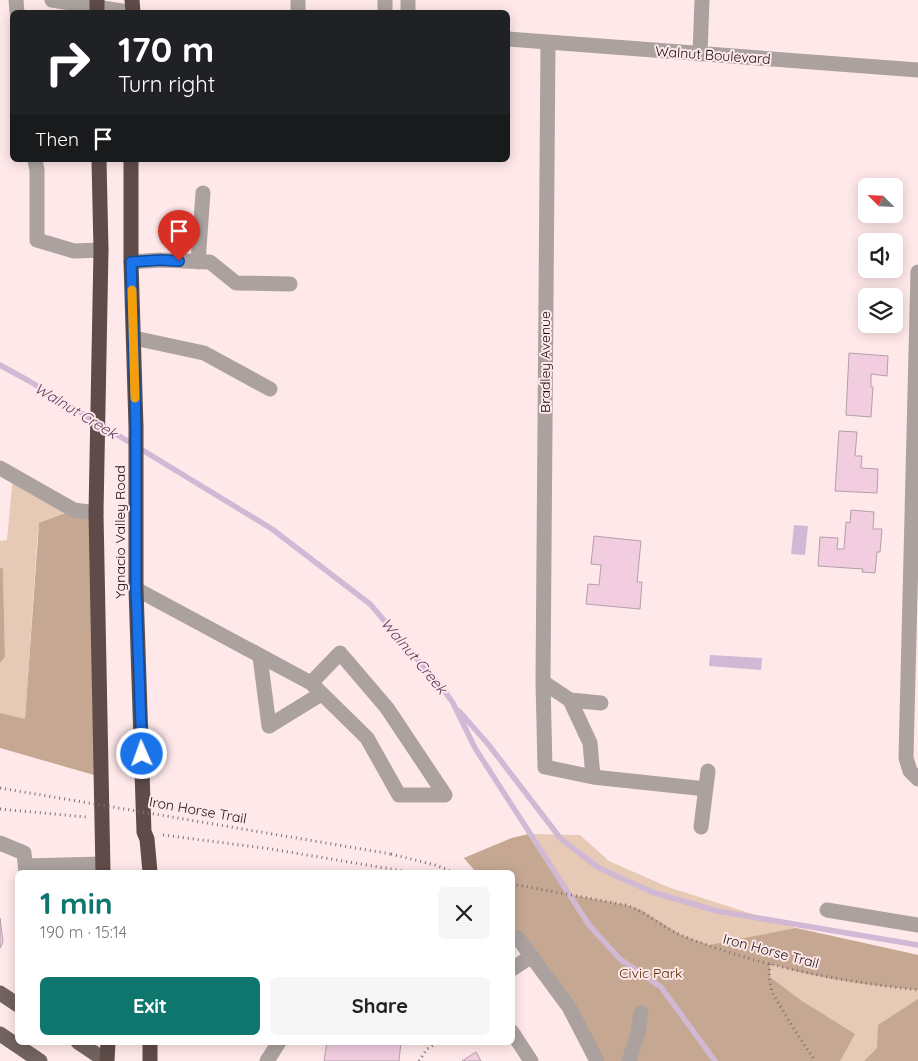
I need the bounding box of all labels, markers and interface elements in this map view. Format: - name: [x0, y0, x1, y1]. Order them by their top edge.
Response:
- text: 170 m: [118, 27, 214, 71]
- icon: right: [35, 30, 100, 95]
- street label: Walnut Boulevard: [655, 42, 771, 68]
- text: Turn right: [118, 70, 215, 98]
- icon: arrive: [89, 125, 117, 153]
- text: Then: [35, 127, 79, 151]
- north arrow: [858, 178, 902, 222]
- map controls: [858, 178, 903, 333]
- pin: [158, 210, 200, 261]
- icon: arrive: [165, 217, 193, 245]
- button: sound: [858, 233, 903, 278]
- button: layers: [858, 288, 903, 333]
- street label: Bradley Avenue: [536, 311, 554, 413]
- water label: Walnut Creek: [31, 378, 123, 444]
- street label: Ygnacio Valley Road: [111, 465, 129, 599]
- water label: Walnut Creek: [377, 614, 453, 699]
- position arrow: [115, 727, 167, 779]
- street label: Iron Horse Trail: [148, 793, 248, 827]
- text: 1 min: [40, 884, 113, 922]
- button: close: [438, 887, 490, 939]
- text: 190 m · 15:14: [40, 922, 127, 942]
- street label: Iron Horse Trail: [721, 930, 821, 972]
- park label: Civic Park: [619, 964, 683, 982]
- button: Exit: [40, 977, 260, 1035]
- button: Share: [270, 977, 490, 1035]

